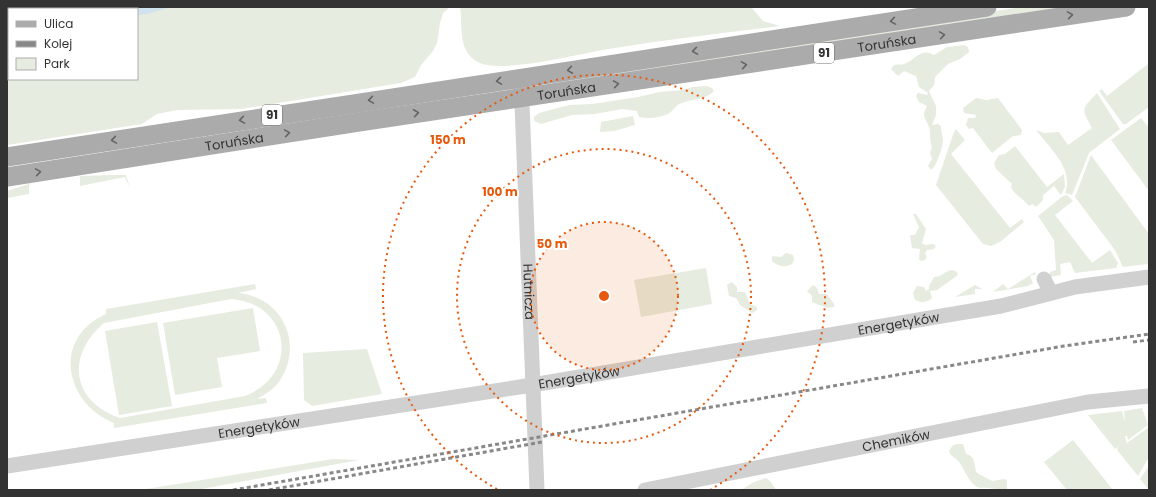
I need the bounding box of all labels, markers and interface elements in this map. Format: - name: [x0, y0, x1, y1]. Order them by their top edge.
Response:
- legend: [8, 8, 138, 80]
- one-way arrow: [1067, 12, 1073, 20]
- text: Ulica: [44, 15, 73, 32]
- one-way arrow: [890, 16, 896, 25]
- street label: Toruńska: [856, 30, 918, 57]
- one-way arrow: [939, 31, 945, 40]
- text: Kolej: [44, 35, 72, 52]
- road number: 91: [814, 43, 834, 63]
- one-way arrow: [692, 46, 698, 55]
- text: Park: [44, 55, 71, 72]
- one-way arrow: [741, 61, 747, 70]
- one-way arrow: [567, 65, 573, 74]
- one-way arrow: [496, 76, 502, 85]
- street label: Toruńska: [536, 78, 597, 105]
- one-way arrow: [612, 81, 619, 89]
- one-way arrow: [368, 95, 374, 104]
- road number: 91: [262, 105, 282, 125]
- one-way arrow: [413, 109, 419, 118]
- one-way arrow: [239, 115, 245, 124]
- street label: Toruńska: [204, 128, 265, 156]
- one-way arrow: [284, 129, 290, 138]
- text: 150 m: [430, 131, 466, 148]
- one-way arrow: [111, 135, 117, 144]
- one-way arrow: [35, 168, 41, 177]
- text: 100 m: [482, 183, 518, 200]
- text: 50 m: [537, 235, 568, 252]
- street label: Hutnicza: [518, 263, 539, 320]
- centre of rings: [597, 289, 611, 303]
- street label: Energetyków: [856, 307, 941, 340]
- street label: Energetyków: [537, 361, 622, 394]
- street label: Energetyków: [217, 412, 302, 443]
- street label: Chemików: [861, 425, 932, 457]

